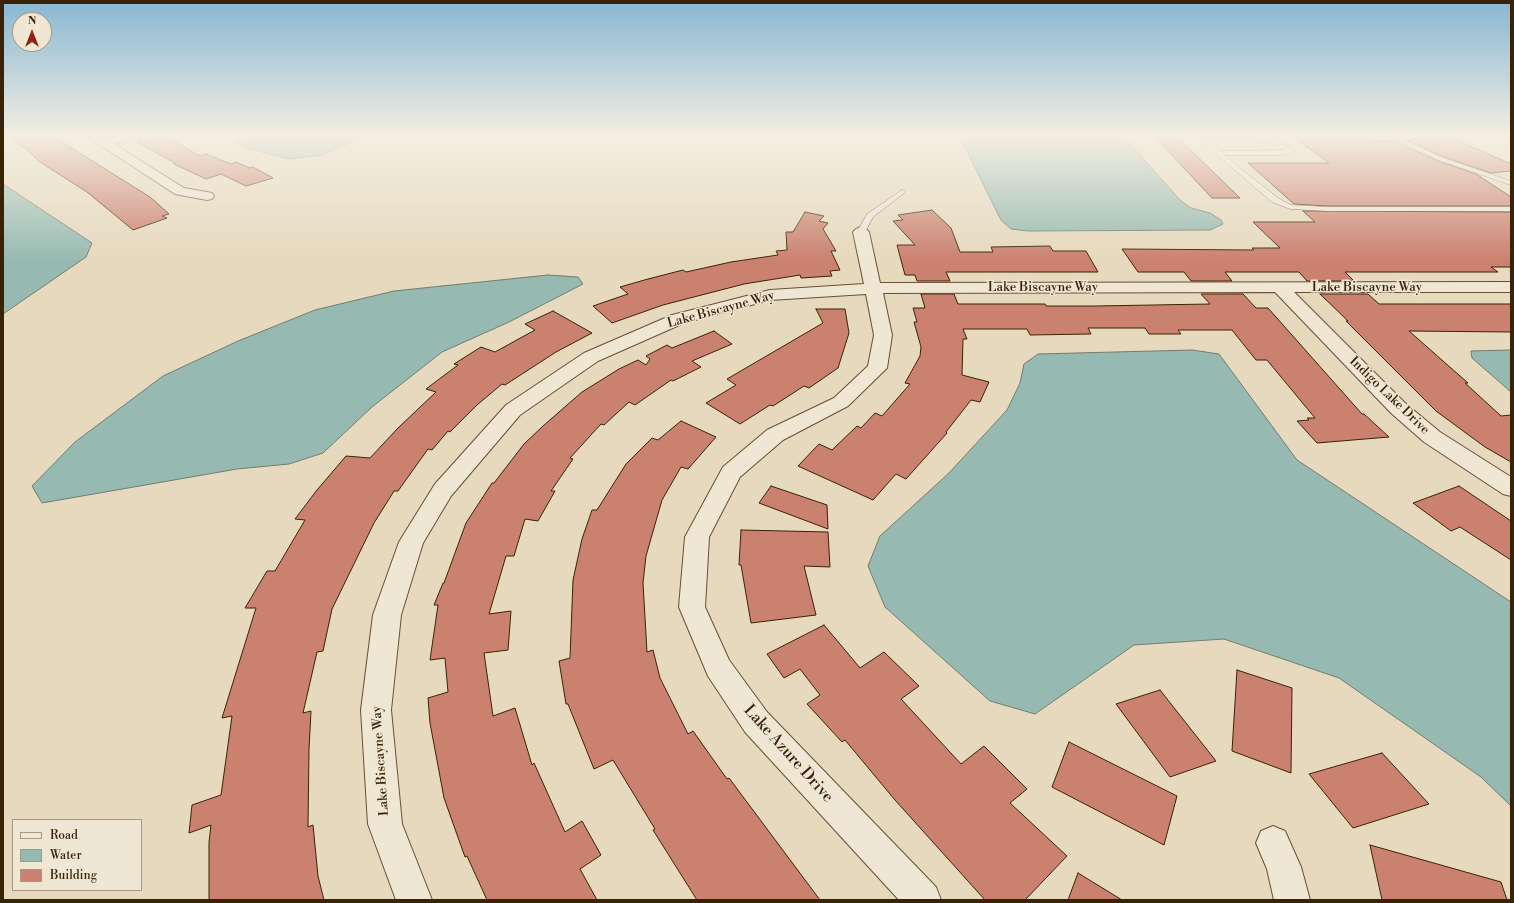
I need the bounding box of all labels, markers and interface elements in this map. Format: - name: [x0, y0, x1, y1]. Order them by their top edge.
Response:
- north arrow: [12, 12, 52, 52]
- text: N: [28, 14, 36, 28]
- street label: Lake Biscayne Way: [988, 280, 1098, 296]
- street label: Lake Biscayne Way: [1312, 280, 1422, 296]
- street label: Lake Biscayne Way: [666, 288, 776, 332]
- street label: Indigo Lake Drive: [1346, 354, 1432, 438]
- street label: Lake Azure Drive: [739, 701, 837, 807]
- street label: Lake Biscayne Way: [369, 705, 393, 817]
- legend: [12, 819, 142, 891]
- text: Road: [50, 828, 78, 843]
- text: Water: [50, 848, 82, 863]
- text: Building: [50, 868, 97, 883]

